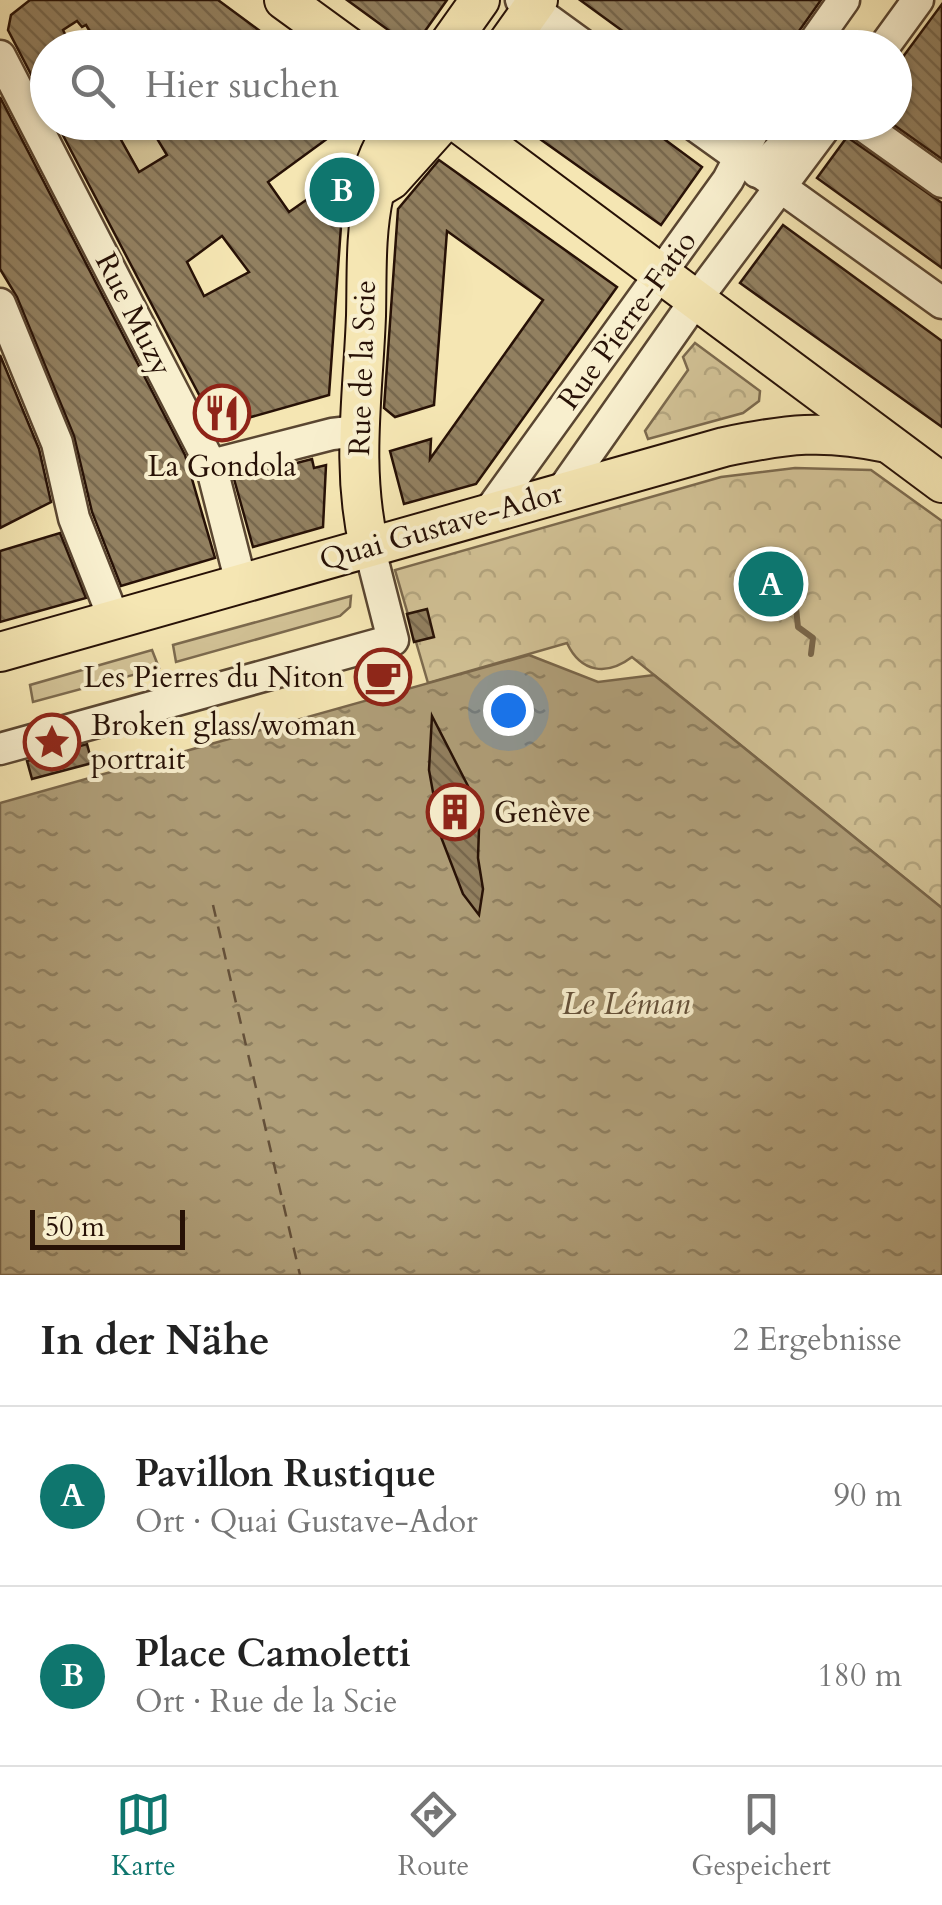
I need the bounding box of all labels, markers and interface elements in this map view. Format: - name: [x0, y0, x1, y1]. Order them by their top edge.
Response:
- search box: [30, 30, 912, 140]
- icon: search: [65, 58, 120, 113]
- text: Hier suchen: [145, 59, 339, 111]
- pin: B: [310, 152, 374, 228]
- street label: Rue Pierre-Fatio: [549, 223, 706, 418]
- street label: Rue Muzy: [85, 246, 182, 383]
- street label: Rue de la Scie: [339, 279, 386, 457]
- restaurant icon: La Gondola: [192, 383, 252, 443]
- place label: La Gondola: [148, 446, 297, 487]
- street label: Quai Gustave-Ador: [315, 472, 568, 581]
- pin: A: [738, 546, 804, 622]
- cafe icon: Les Pierres du Niton: [353, 647, 413, 707]
- place label: Les Pierres du Niton: [83, 657, 344, 698]
- your location: [483, 685, 534, 736]
- place label: Broken glass/woman portrait: [91, 705, 356, 780]
- place icon: Broken glass/woman portrait: [22, 712, 82, 772]
- building icon: Genève: [425, 782, 485, 842]
- place label: Genève: [494, 792, 591, 833]
- water label: Le Léman: [562, 982, 690, 1026]
- scale bar: [30, 1205, 185, 1250]
- text: 50 m: [45, 1208, 105, 1246]
- text: In der Nähe: [40, 1312, 270, 1369]
- text: 2 Ergebnisse: [733, 1318, 902, 1362]
- text: Pavillon Rustique: [135, 1448, 436, 1500]
- text: A: [60, 1474, 85, 1518]
- text: 90 m: [834, 1474, 902, 1518]
- text: Ort · Quai Gustave-Ador: [135, 1500, 478, 1544]
- text: Place Camoletti: [135, 1628, 411, 1680]
- text: B: [61, 1654, 84, 1698]
- text: 180 m: [817, 1654, 902, 1698]
- text: Ort · Rue de la Scie: [135, 1680, 397, 1724]
- tab: Karte: [111, 1787, 176, 1885]
- tab: Route: [398, 1787, 469, 1885]
- tab: Gespeichert: [691, 1787, 831, 1885]

